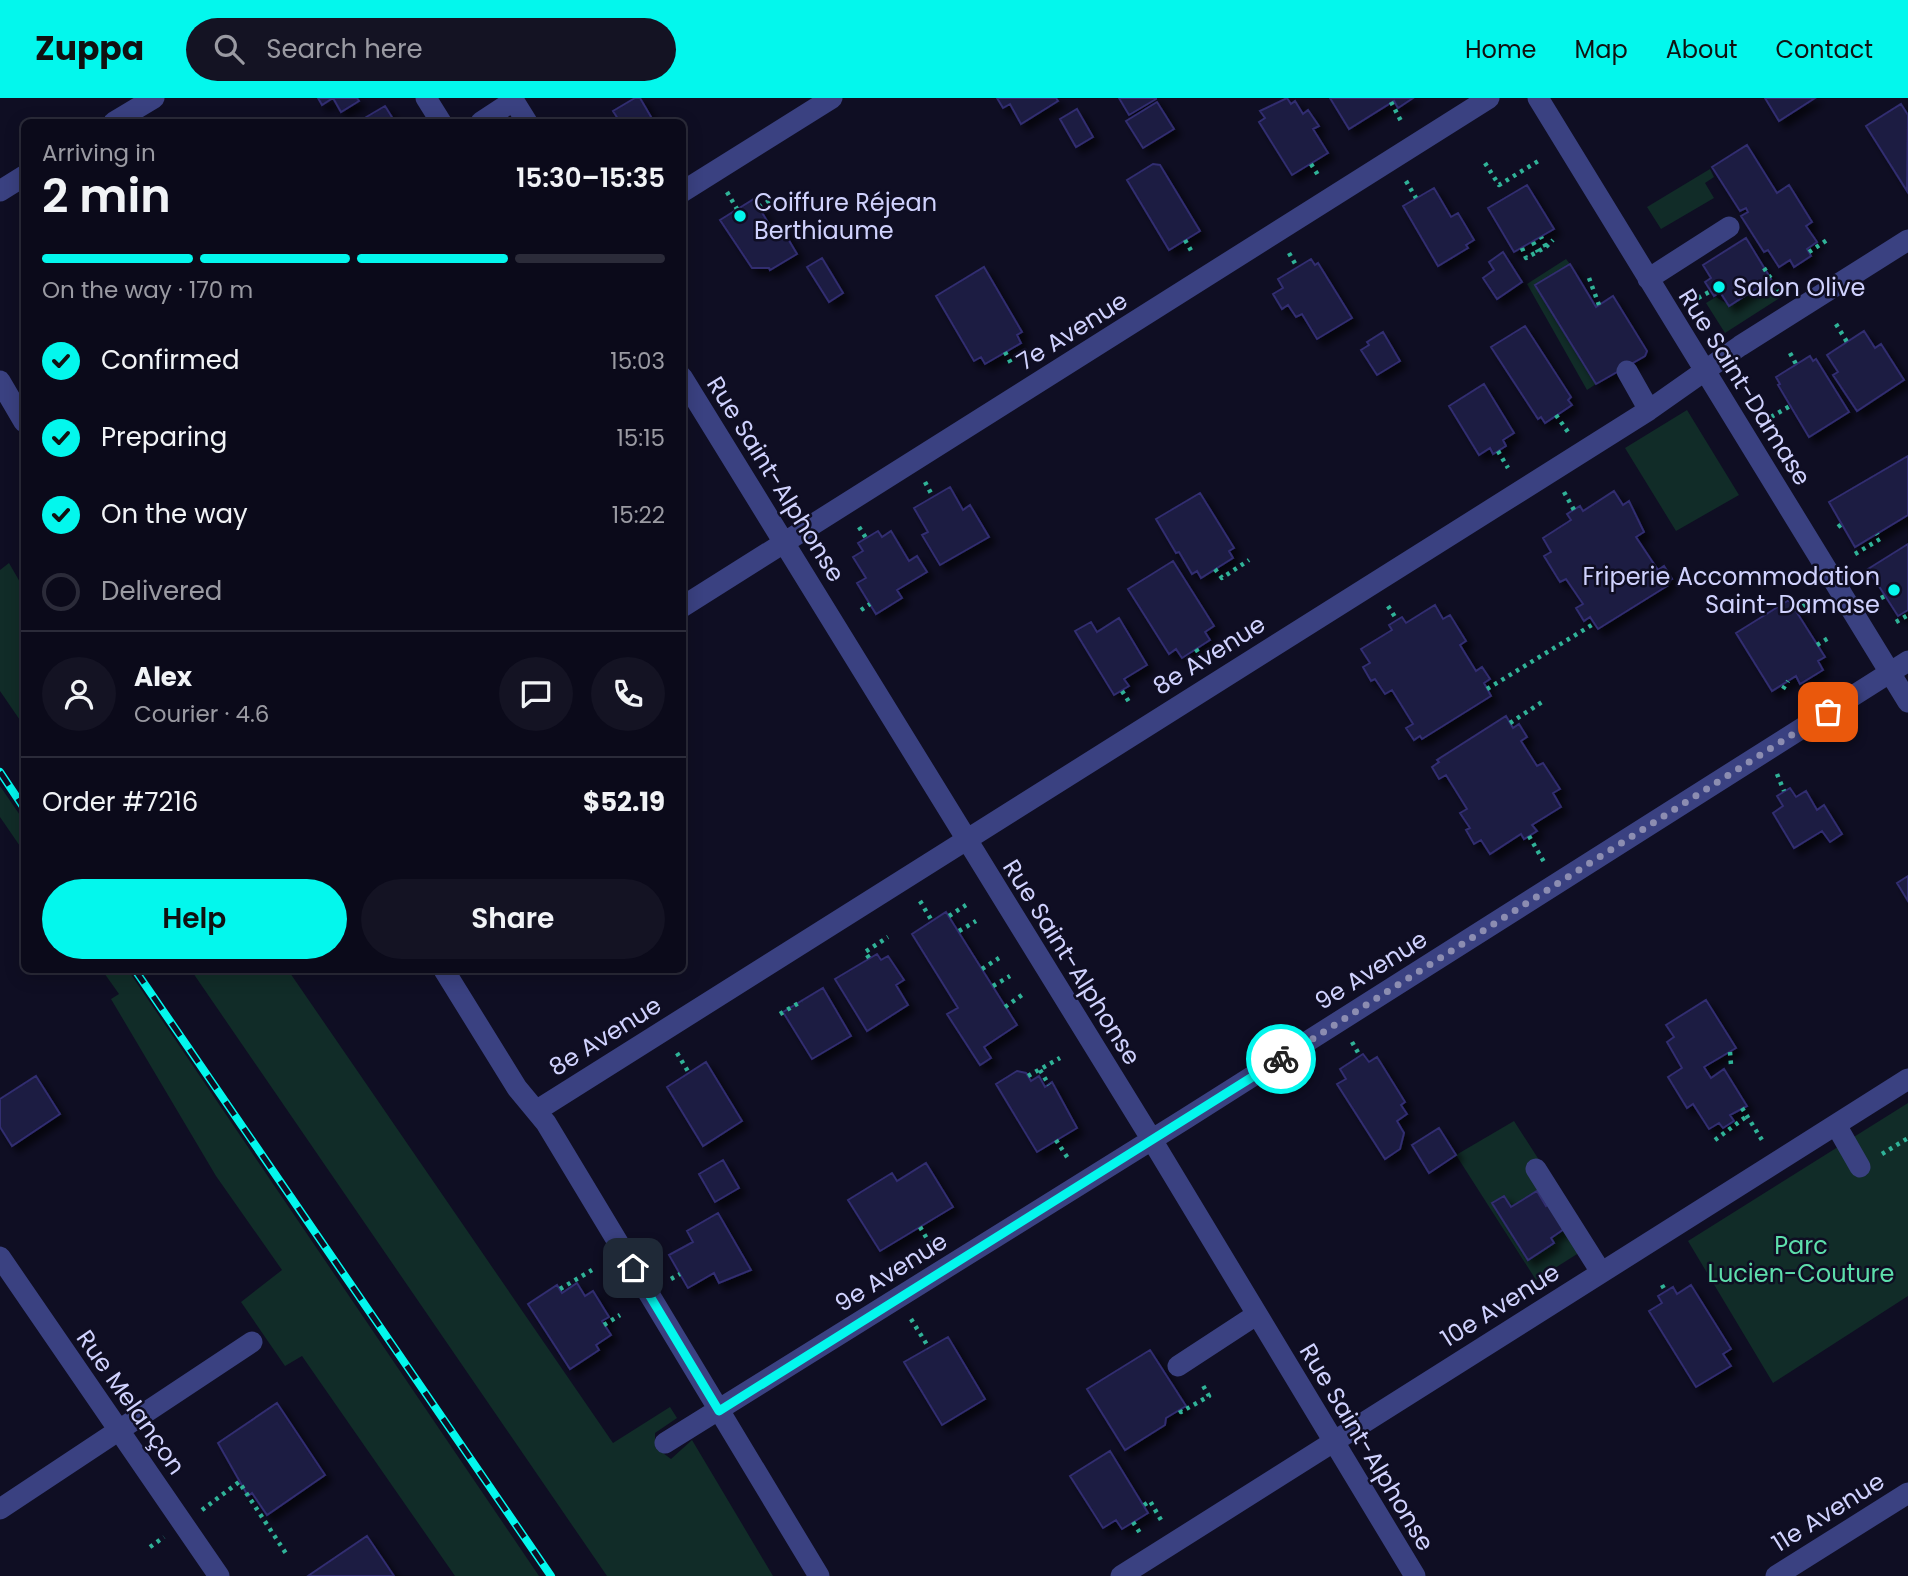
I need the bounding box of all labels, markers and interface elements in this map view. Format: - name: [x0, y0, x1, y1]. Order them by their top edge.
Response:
- search box: [186, 18, 676, 81]
- text: Zuppa: [35, 25, 144, 72]
- icon: search: [210, 30, 248, 68]
- text: Search here: [266, 31, 423, 67]
- text: Home: [1465, 33, 1537, 66]
- text: Map: [1575, 33, 1628, 66]
- text: About: [1666, 33, 1737, 66]
- text: Contact: [1775, 33, 1873, 66]
- text: Arriving in: [42, 137, 156, 169]
- text: 15:30–15:35: [516, 160, 665, 196]
- text: 2 min: [42, 164, 171, 228]
- place label: Coiffure Réjean Berthiaume: [754, 186, 937, 247]
- marker: Coiffure Réjean Berthiaume: [732, 208, 748, 224]
- place label: Salon Olive: [1733, 271, 1865, 304]
- text: On the way · 170 m: [42, 274, 253, 306]
- marker: Salon Olive: [1711, 279, 1727, 295]
- street label: Rue Saint-Damase: [1671, 282, 1819, 492]
- street label: 7e Avenue: [1010, 284, 1134, 378]
- icon: check: [42, 342, 80, 380]
- text: Confirmed: [101, 342, 239, 378]
- text: 15:03: [610, 345, 665, 377]
- street label: Rue Saint-Alphonse: [699, 370, 853, 588]
- icon: check: [42, 419, 80, 457]
- text: Preparing: [101, 419, 227, 455]
- text: 15:15: [616, 422, 665, 454]
- icon: check: [42, 496, 80, 534]
- text: On the way: [101, 496, 248, 532]
- text: 15:22: [612, 499, 665, 531]
- place label: Friperie Accommodation Saint-Damase: [1583, 560, 1880, 621]
- text: Delivered: [101, 573, 222, 609]
- marker: Friperie Accommodation Saint-Damase: [1886, 582, 1902, 598]
- street label: 8e Avenue: [1147, 607, 1271, 703]
- button: person: [42, 657, 116, 731]
- button: chat: [499, 657, 573, 731]
- button: phone: [591, 657, 665, 731]
- text: Alex: [134, 659, 192, 695]
- pin: [1798, 682, 1858, 742]
- icon: bag: [1809, 693, 1847, 731]
- text: Courier · 4.6: [134, 698, 269, 730]
- text: Order #7216: [42, 784, 198, 820]
- text: $52.19: [583, 784, 665, 820]
- street label: Rue Saint-Alphonse: [995, 853, 1149, 1071]
- button: Help: [42, 879, 347, 959]
- button: Share: [361, 879, 665, 959]
- street label: 9e Avenue: [1309, 922, 1433, 1018]
- street label: 8e Avenue: [543, 988, 667, 1084]
- courier: [1246, 1024, 1316, 1094]
- icon: bike: [1262, 1040, 1300, 1078]
- street label: 9e Avenue: [829, 1224, 953, 1320]
- park label: Parc Lucien-Couture: [1708, 1229, 1894, 1290]
- pin: [603, 1238, 663, 1298]
- icon: home: [614, 1249, 652, 1287]
- street label: 10e Avenue: [1434, 1255, 1566, 1355]
- street label: Rue Melançon: [69, 1323, 193, 1481]
- street label: Rue Saint-Alphonse: [1292, 1337, 1442, 1557]
- street label: 11e Avenue: [1765, 1464, 1891, 1560]

